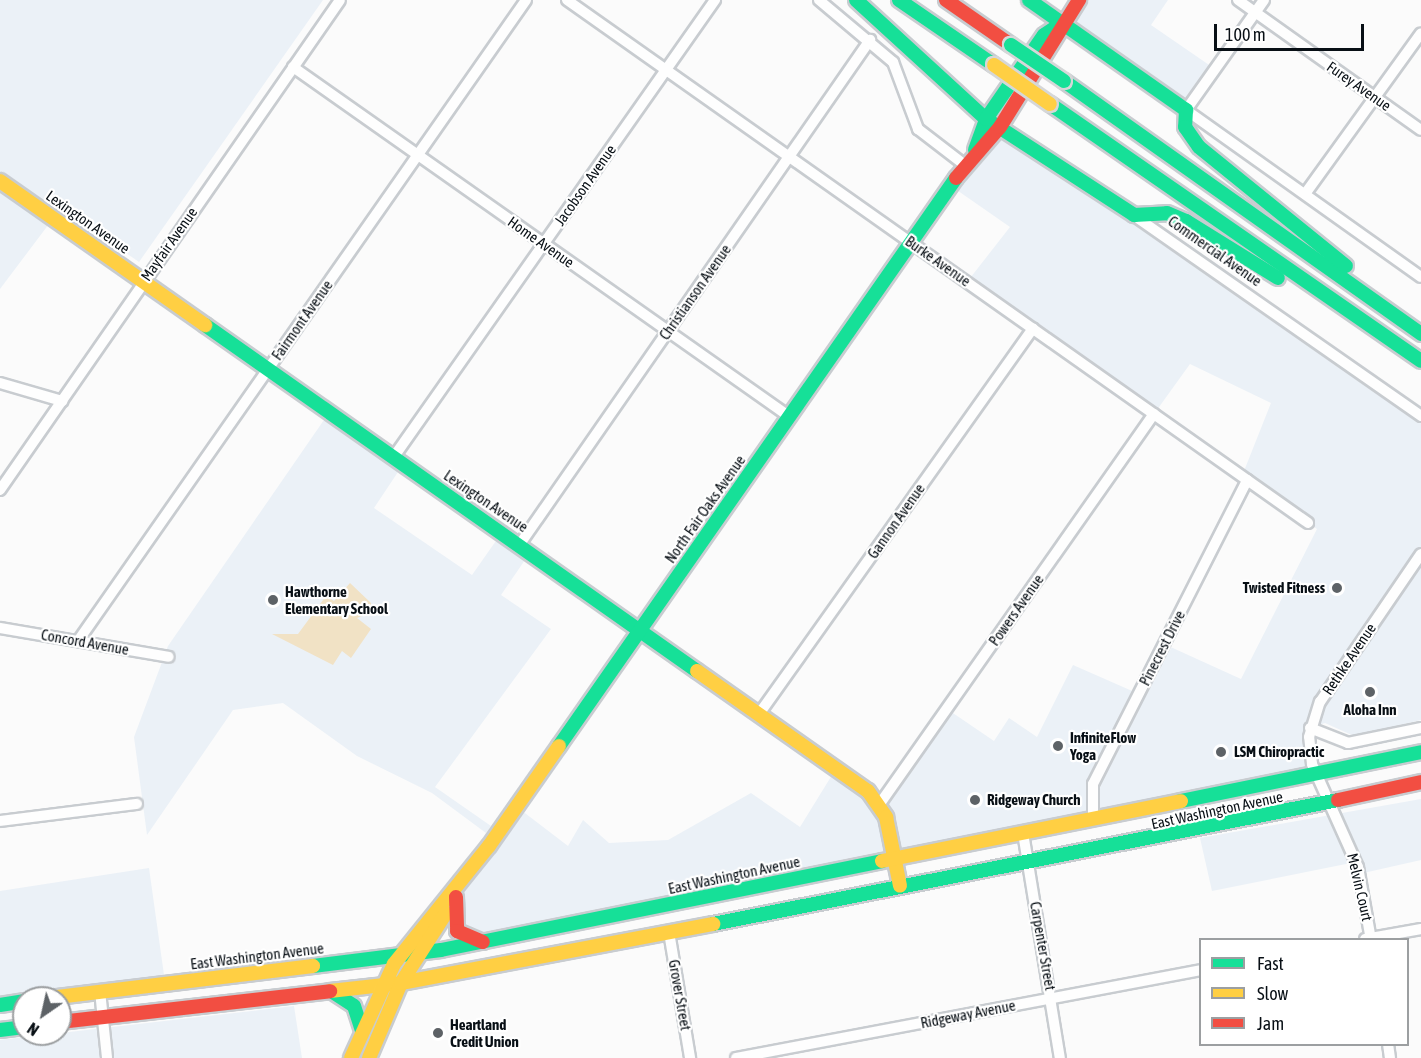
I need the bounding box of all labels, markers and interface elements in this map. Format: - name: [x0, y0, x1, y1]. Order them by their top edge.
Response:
- scale bar: [1217, 12, 1367, 50]
- text: 100 m: [1225, 24, 1266, 45]
- street label: Furey Avenue: [1324, 57, 1394, 115]
- street label: Jacobson Avenue: [550, 141, 620, 229]
- street label: Lexington Avenue: [43, 187, 133, 257]
- street label: Mayfair Avenue: [137, 204, 201, 284]
- street label: Commercial Avenue: [1165, 212, 1265, 290]
- street label: Home Avenue: [504, 213, 578, 271]
- street label: Burke Avenue: [902, 232, 974, 290]
- street label: Christianson Avenue: [655, 241, 735, 343]
- street label: Fairmont Avenue: [268, 276, 336, 364]
- street label: North Fair Oaks Avenue: [661, 452, 749, 566]
- street label: Lexington Avenue: [440, 466, 532, 536]
- street label: Gannon Avenue: [864, 480, 928, 562]
- street label: Powers Avenue: [985, 571, 1047, 649]
- place label: Twisted Fitness: [1243, 579, 1325, 597]
- marker: Twisted Fitness: [1330, 581, 1344, 595]
- place label: Hawthorne Elementary School: [285, 582, 388, 617]
- marker: Hawthorne Elementary School: [266, 593, 280, 607]
- street label: Pinecrest Drive: [1135, 607, 1189, 689]
- street label: Rethke Avenue: [1318, 620, 1380, 698]
- street label: Concord Avenue: [40, 625, 130, 659]
- marker: Aloha Inn: [1363, 685, 1377, 699]
- place label: Aloha Inn: [1344, 701, 1396, 719]
- place label: InfiniteFlow Yoga: [1070, 728, 1136, 763]
- marker: InfiniteFlow Yoga: [1051, 739, 1065, 753]
- marker: LSM Chiropractic: [1212, 743, 1230, 761]
- place label: LSM Chiropractic: [1234, 743, 1324, 761]
- street label: East Washington Avenue: [1149, 787, 1285, 833]
- place label: Ridgeway Church: [987, 791, 1080, 809]
- marker: Ridgeway Church: [968, 793, 982, 807]
- street label: Melvin Court: [1343, 851, 1377, 923]
- street label: East Washington Avenue: [666, 852, 802, 898]
- street label: Carpenter Street: [1026, 900, 1060, 992]
- legend: [1199, 938, 1409, 1046]
- street label: East Washington Avenue: [189, 939, 325, 973]
- text: Fast: [1257, 953, 1284, 974]
- street label: Grover Street: [665, 958, 695, 1032]
- text: Slow: [1257, 983, 1288, 1004]
- north arrow: [12, 986, 72, 1046]
- street label: Ridgeway Avenue: [919, 996, 1017, 1032]
- text: Jam: [1257, 1013, 1284, 1034]
- place label: Heartland Credit Union: [450, 1015, 519, 1050]
- text: N: [24, 1019, 42, 1039]
- marker: Heartland Credit Union: [431, 1026, 445, 1040]

